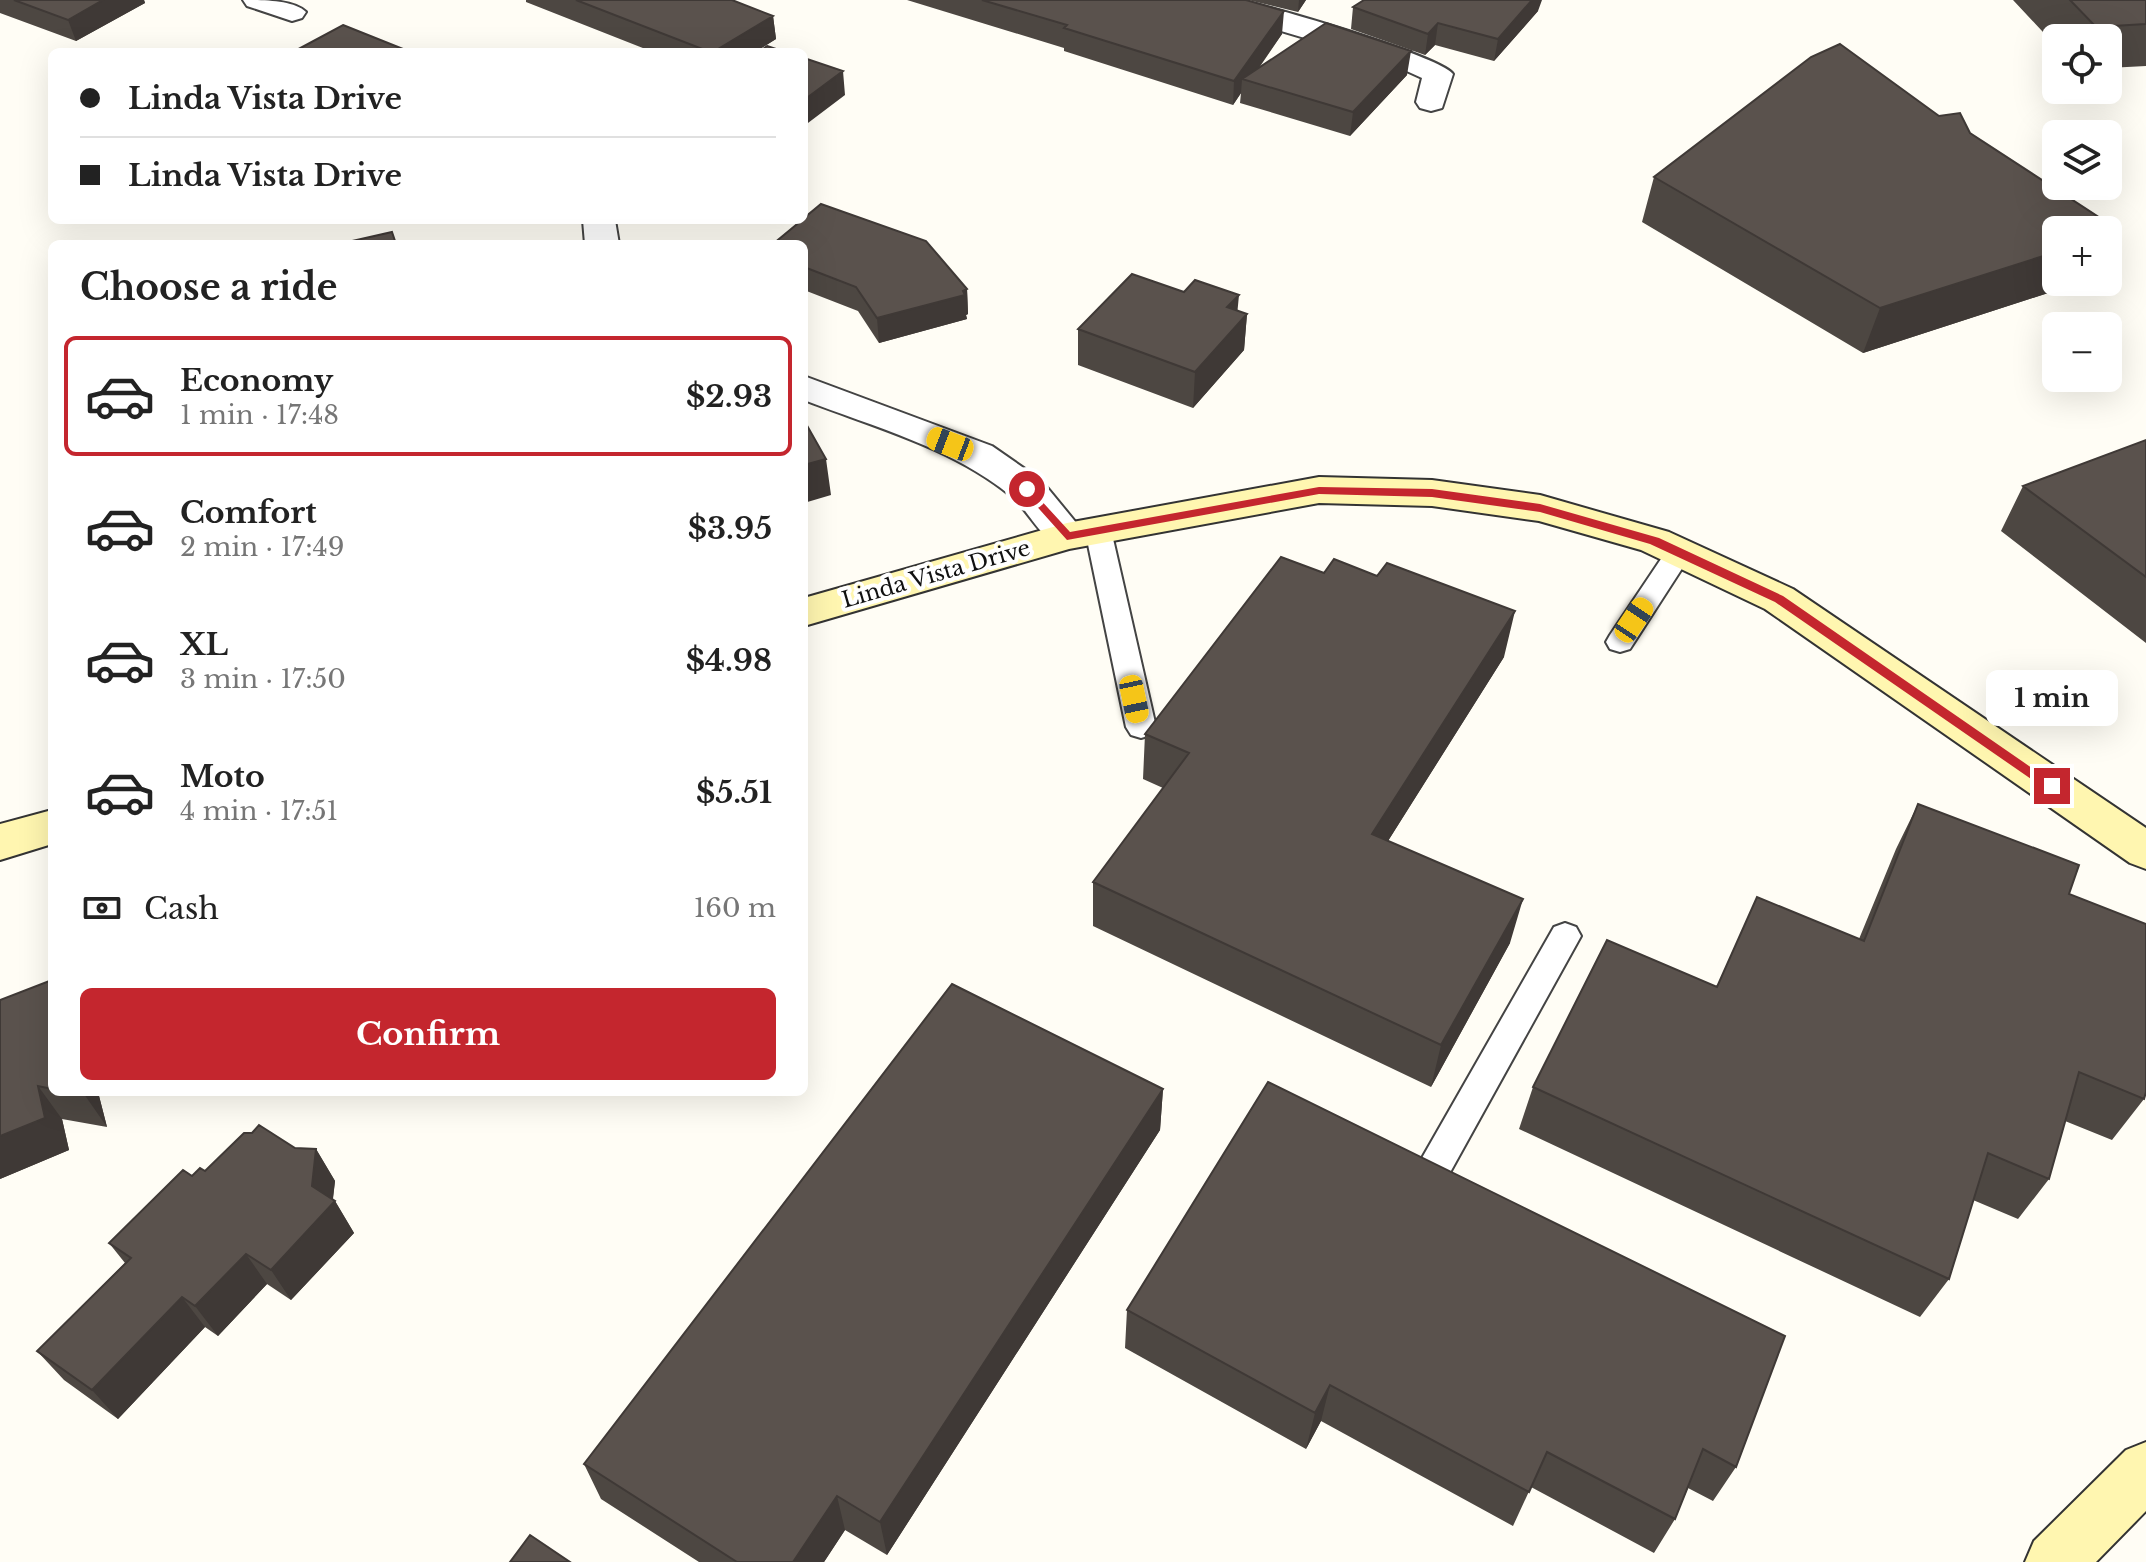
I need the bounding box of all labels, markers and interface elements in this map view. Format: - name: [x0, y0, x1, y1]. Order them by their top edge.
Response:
- map controls: [2042, 24, 2122, 392]
- button: locate: [2042, 24, 2122, 104]
- text: Linda Vista Drive: [128, 80, 402, 117]
- button: layers: [2042, 120, 2122, 200]
- text: Linda Vista Drive: [128, 157, 402, 194]
- button: +: [2042, 216, 2122, 296]
- text: Choose a ride: [80, 265, 337, 310]
- button: −: [2042, 312, 2122, 392]
- icon: car: [84, 360, 156, 432]
- text: Economy: [180, 362, 333, 399]
- text: $2.93: [686, 378, 772, 415]
- text: 1 min · 17:48: [180, 399, 339, 431]
- car: [923, 424, 977, 464]
- route start: [1009, 471, 1045, 507]
- icon: car: [84, 492, 156, 564]
- text: Comfort: [180, 494, 317, 531]
- text: $3.95: [688, 510, 772, 547]
- text: 2 min · 17:49: [180, 531, 344, 563]
- street label: Linda Vista Drive: [839, 534, 1033, 614]
- car: [1611, 593, 1657, 647]
- icon: car: [84, 624, 156, 696]
- text: XL: [180, 626, 228, 663]
- text: $4.98: [686, 642, 772, 679]
- text: 3 min · 17:50: [180, 663, 346, 695]
- callout: 1 min: [1986, 670, 2118, 726]
- car: [1117, 673, 1151, 725]
- text: 1 min: [2014, 682, 2090, 714]
- icon: car: [84, 756, 156, 828]
- text: Moto: [180, 758, 265, 795]
- route end: [2034, 768, 2070, 804]
- text: $5.51: [696, 774, 772, 811]
- text: 4 min · 17:51: [180, 795, 338, 827]
- icon: cash: [80, 886, 124, 930]
- text: Cash: [144, 890, 219, 927]
- text: 160 m: [694, 892, 776, 924]
- button: Confirm: [80, 988, 776, 1080]

